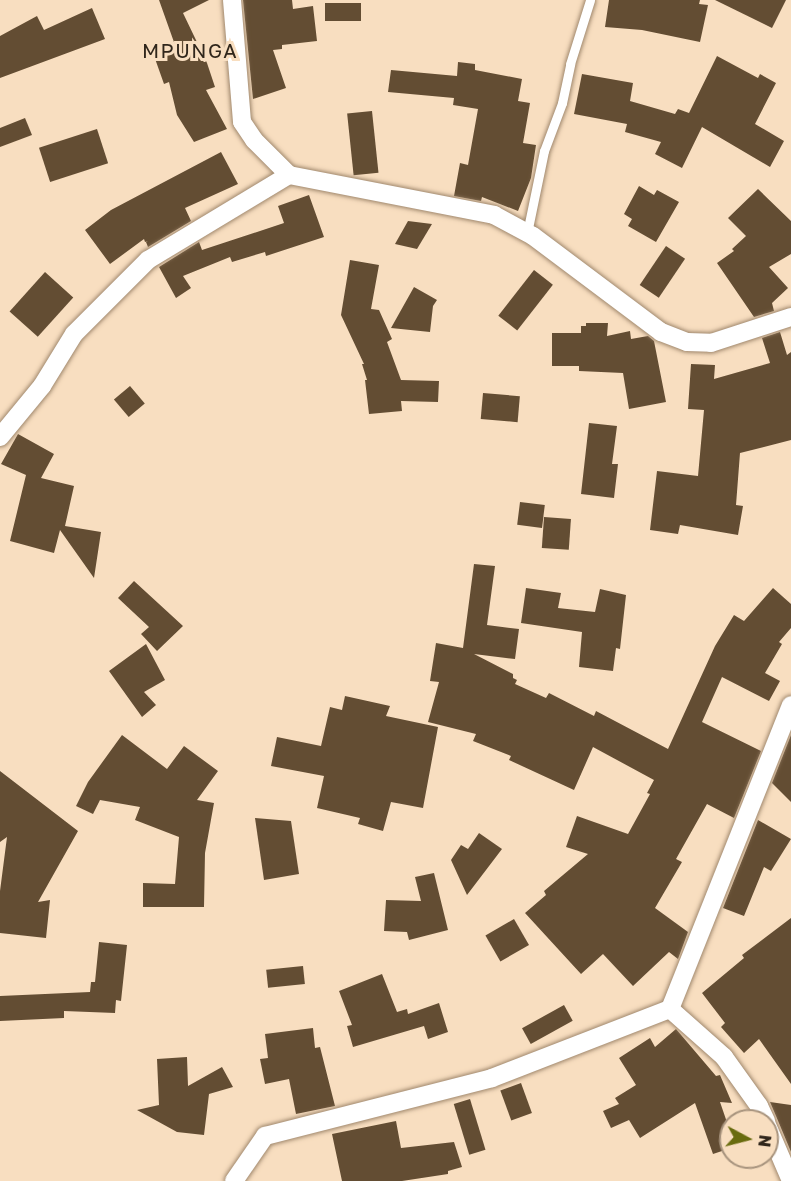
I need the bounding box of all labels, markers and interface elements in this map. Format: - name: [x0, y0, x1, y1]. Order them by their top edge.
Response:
- district label: MPUNGA: [142, 38, 238, 62]
- north arrow: [719, 1109, 779, 1169]
- text: N: [754, 1134, 776, 1148]

